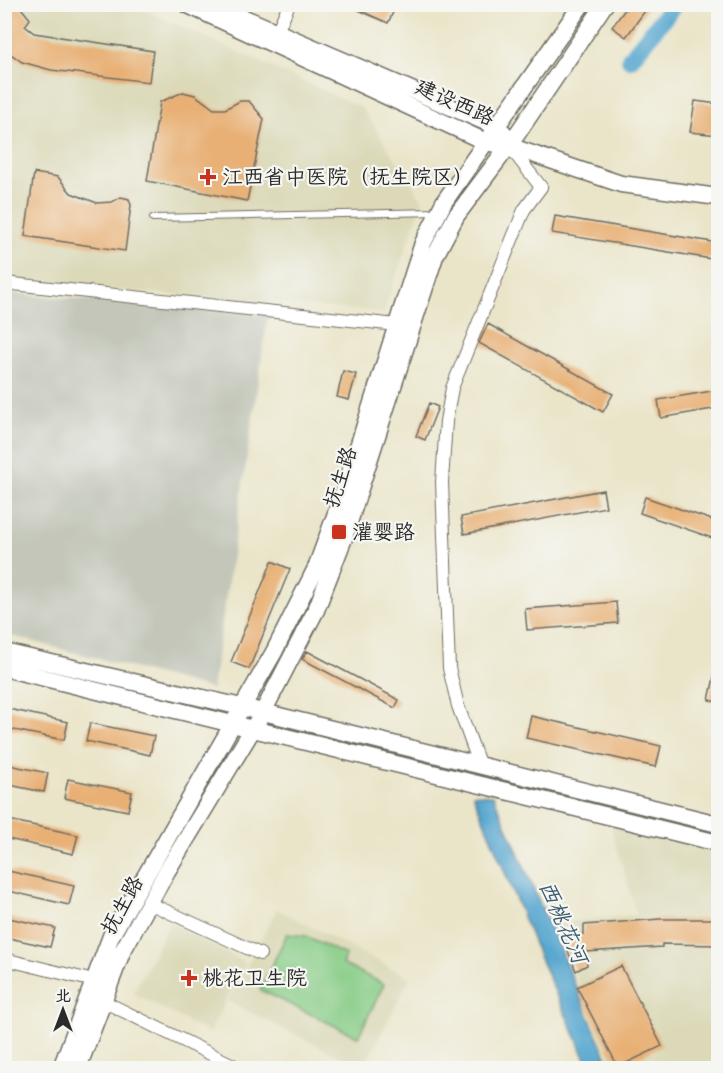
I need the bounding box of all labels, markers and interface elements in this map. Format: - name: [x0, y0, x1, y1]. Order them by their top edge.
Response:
- street label: 建设西路: [409, 74, 498, 136]
- place label: 江西省中医院（抚生院区）: [222, 165, 474, 195]
- marker: 江西省中医院（抚生院区）: [199, 168, 217, 186]
- street label: 抚生路: [319, 443, 367, 513]
- place label: 灌婴路: [352, 520, 415, 550]
- marker: 灌婴路: [330, 523, 348, 541]
- street label: 抚生路: [96, 872, 153, 941]
- water label: 西桃花河: [529, 877, 594, 973]
- place label: 桃花卫生院: [202, 966, 307, 996]
- marker: 桃花卫生院: [180, 969, 198, 987]
- north arrow: [33, 980, 93, 1040]
- text: 北: [55, 986, 71, 1009]

